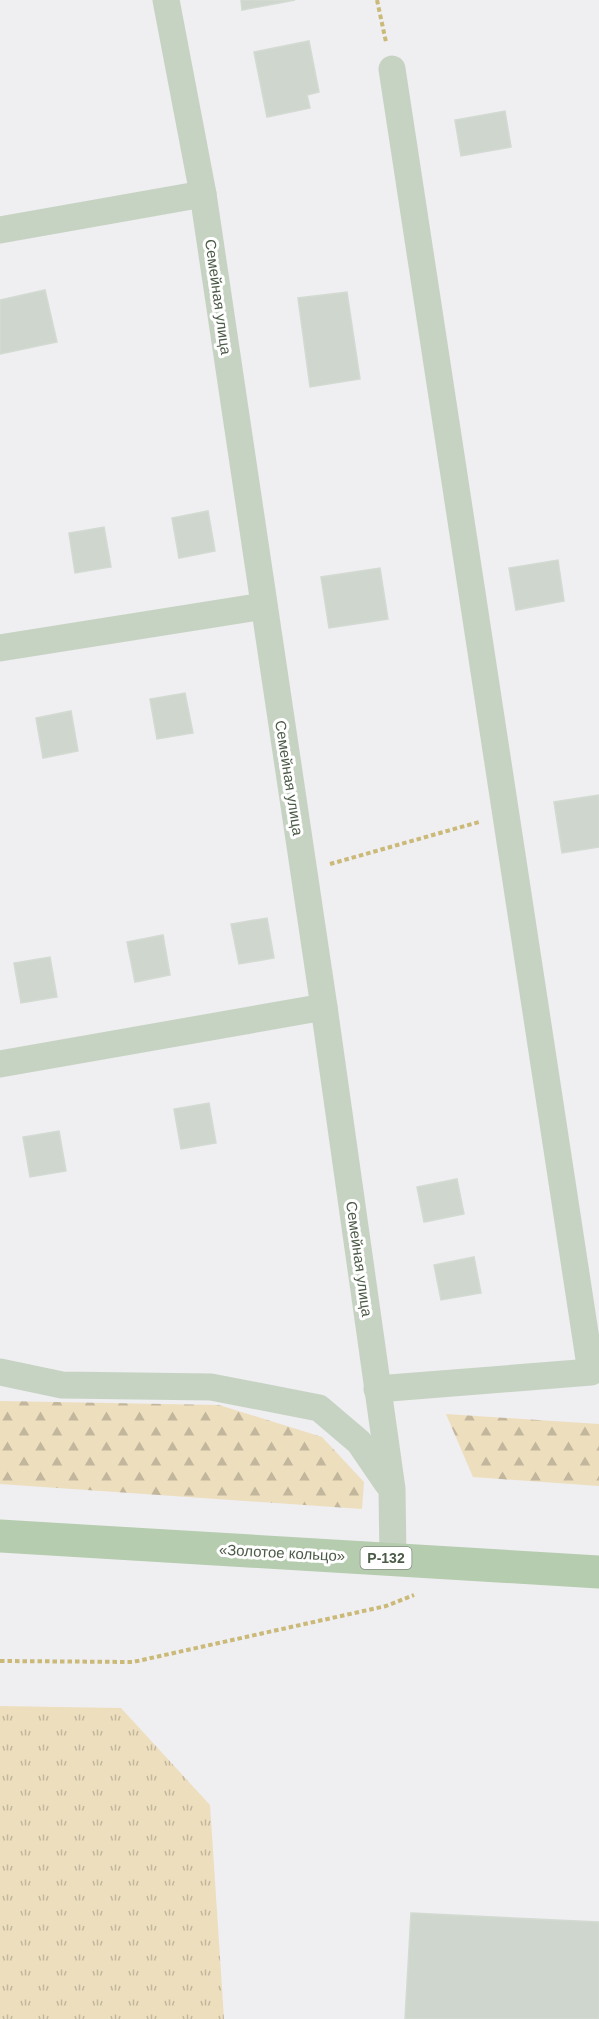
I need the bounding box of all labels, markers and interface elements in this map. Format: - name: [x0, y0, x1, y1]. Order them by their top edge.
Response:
- street label: Семейная улица: [202, 238, 235, 356]
- street label: Семейная улица: [272, 719, 307, 837]
- street label: Семейная улица: [343, 1200, 376, 1318]
- street label: «Золотое кольцо»: [219, 1541, 346, 1564]
- road number: Р-132: [360, 1547, 412, 1569]

